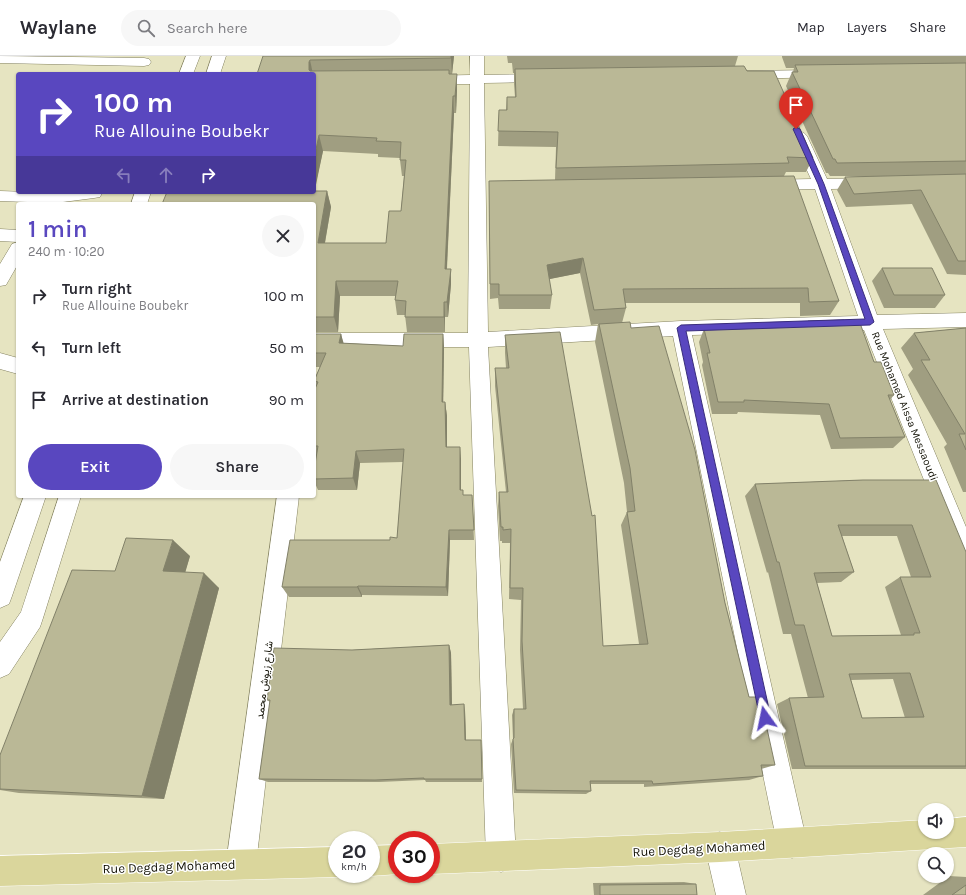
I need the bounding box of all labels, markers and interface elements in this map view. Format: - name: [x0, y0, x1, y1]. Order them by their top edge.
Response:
- search box: [121, 10, 401, 46]
- text: Waylane: [20, 17, 97, 39]
- icon: search: [135, 17, 157, 39]
- text: Search here: [167, 19, 247, 37]
- text: Map: [797, 19, 825, 36]
- text: Layers: [847, 19, 887, 36]
- text: Share: [909, 19, 946, 36]
- text: 100 m: [94, 86, 173, 119]
- icon: right: [28, 88, 80, 140]
- pin: [779, 88, 813, 129]
- icon: arrive: [785, 94, 807, 116]
- text: Rue Allouine Boubekr: [94, 120, 269, 142]
- icon: left: [113, 164, 135, 186]
- icon: ahead: [155, 164, 177, 186]
- icon: right: [197, 164, 219, 186]
- text: 1 min: [28, 215, 88, 243]
- button: close: [262, 215, 304, 257]
- text: 240 m · 10:20: [28, 244, 105, 259]
- text: Turn right: [62, 280, 132, 298]
- icon: right: [28, 285, 50, 307]
- text: 100 m: [264, 287, 304, 305]
- text: Rue Allouine Boubekr: [62, 298, 188, 313]
- street label: Rue Mohamed Aissa Messaoudi: [869, 330, 940, 483]
- icon: left: [28, 337, 50, 359]
- text: Turn left: [62, 339, 121, 357]
- text: 50 m: [269, 339, 304, 357]
- icon: arrive: [28, 389, 50, 411]
- text: Arrive at destination: [62, 391, 209, 409]
- text: 90 m: [269, 391, 304, 409]
- button: Exit: [28, 444, 162, 490]
- button: Share: [170, 444, 304, 490]
- street label: شارع زيوش محمد: [253, 640, 277, 720]
- position arrow: [744, 697, 786, 739]
- map controls: [918, 803, 954, 883]
- button: sound: [918, 803, 954, 839]
- speed limit sign: 30: [388, 831, 440, 883]
- street label: Rue Degdag Mohamed: [632, 838, 766, 859]
- text: 20: [342, 840, 366, 863]
- button: search: [918, 847, 954, 883]
- street label: Rue Degdag Mohamed: [102, 857, 236, 876]
- text: km/h: [341, 861, 367, 873]

